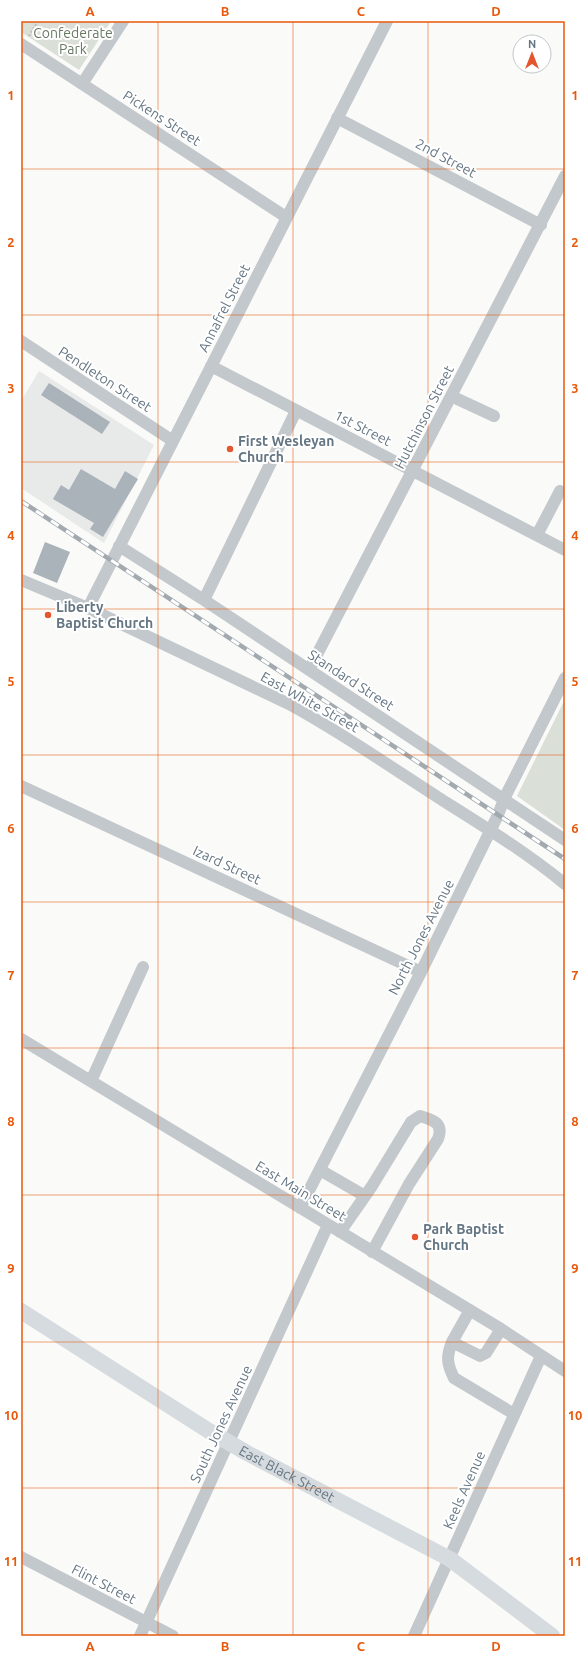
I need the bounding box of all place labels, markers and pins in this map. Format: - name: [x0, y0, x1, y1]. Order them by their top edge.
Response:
- place label: First Wesleyan Church: [238, 433, 334, 465]
- marker: First Wesleyan Church: [225, 444, 235, 454]
- place label: Liberty Baptist Church: [56, 599, 153, 631]
- marker: Liberty Baptist Church: [43, 610, 53, 620]
- place label: Park Baptist Church: [423, 1221, 504, 1253]
- marker: Park Baptist Church: [410, 1232, 420, 1242]

